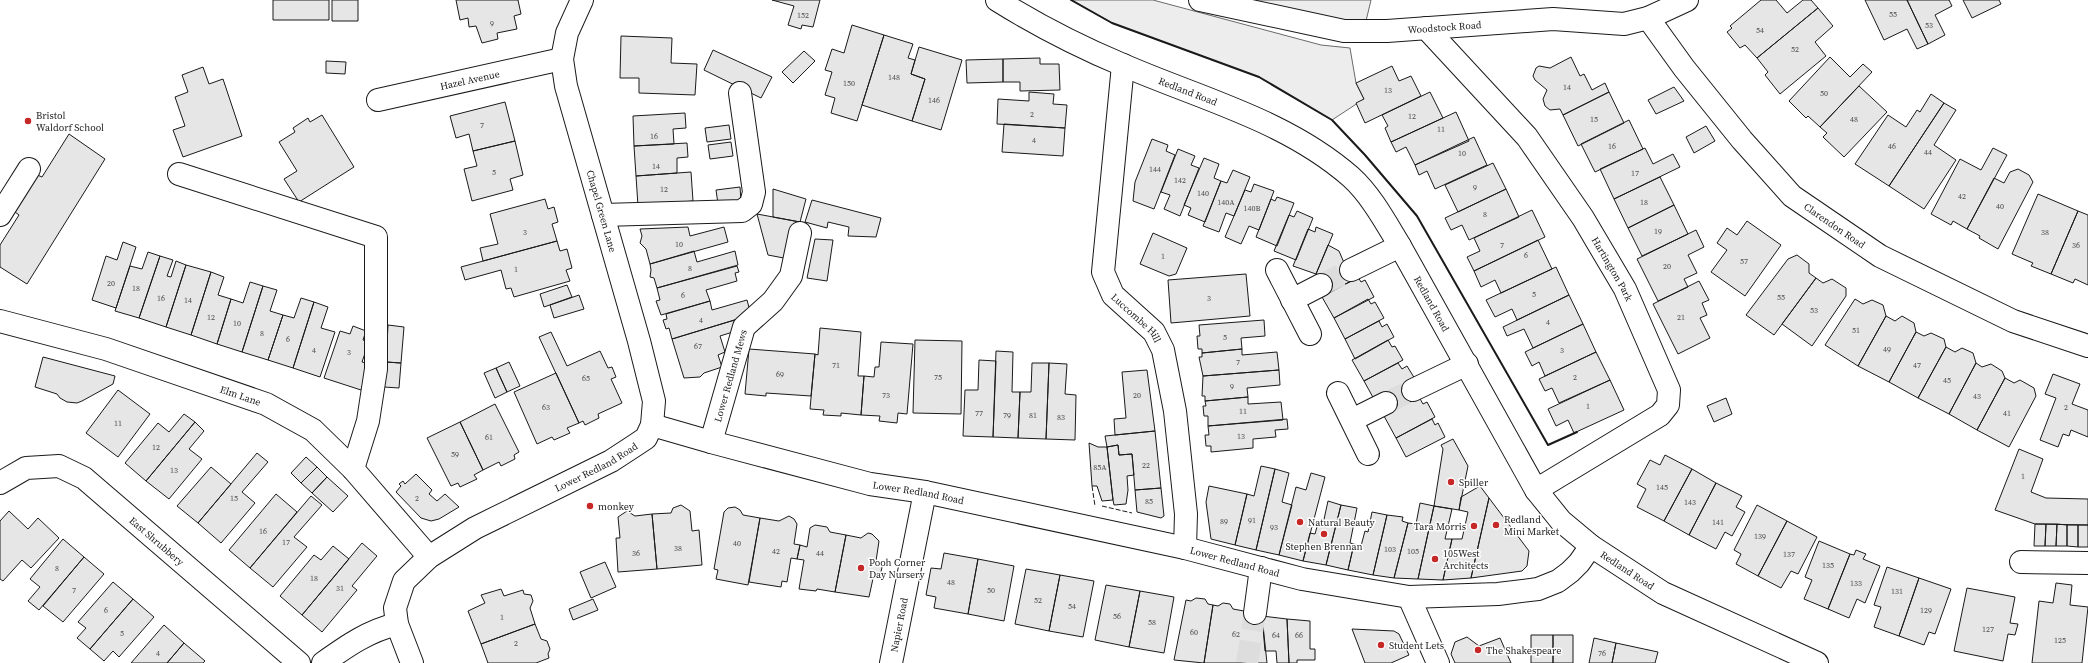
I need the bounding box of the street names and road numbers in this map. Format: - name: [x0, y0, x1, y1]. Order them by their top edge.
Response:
- street label: Woodstock Road: [1407, 18, 1482, 36]
- street label: Hazel Avenue: [439, 67, 501, 93]
- street label: Redland Road: [1157, 74, 1219, 109]
- street label: Chapel Green Lane: [584, 168, 619, 254]
- street label: Clarendon Road: [1801, 200, 1868, 251]
- street label: Hartington Park: [1589, 235, 1636, 304]
- street label: Redland Road: [1411, 274, 1453, 334]
- street label: Luccombe Hill: [1108, 291, 1164, 345]
- street label: Lower Redland Mews: [711, 328, 750, 424]
- street label: Elm Lane: [218, 383, 263, 409]
- street label: Lower Redland Road: [552, 439, 640, 495]
- street label: Lower Redland Road: [872, 478, 966, 507]
- street label: East Shrubbery: [126, 514, 187, 569]
- street label: Lower Redland Road: [1188, 544, 1281, 580]
- street label: Redland Road: [1598, 548, 1657, 593]
- street label: Napier Road: [887, 596, 911, 653]

